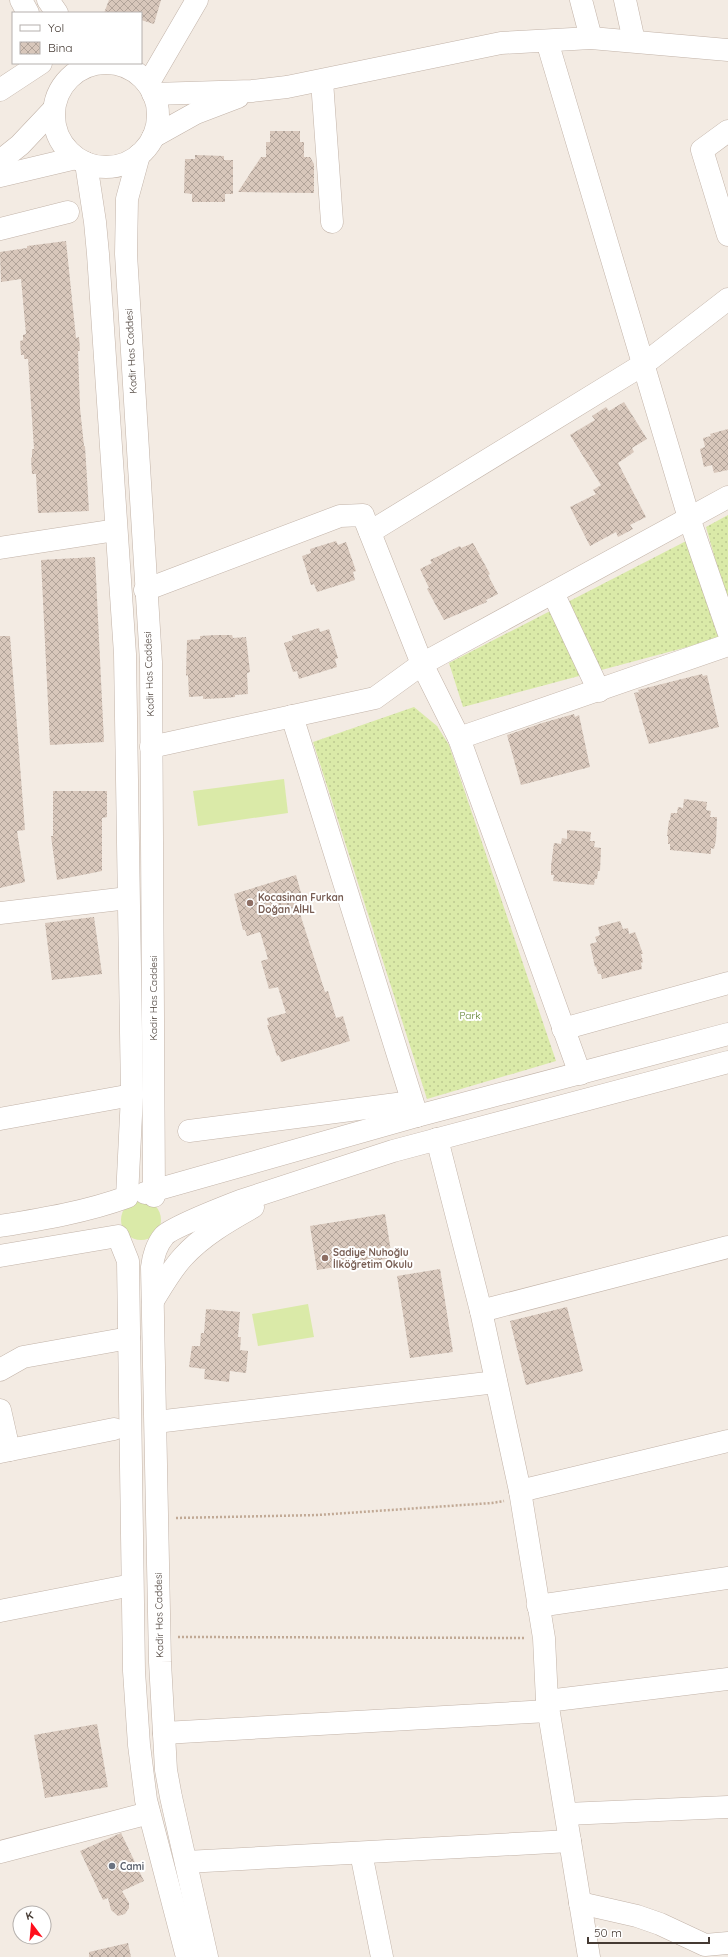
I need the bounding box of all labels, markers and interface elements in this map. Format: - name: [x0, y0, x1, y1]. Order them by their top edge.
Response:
- legend: [12, 12, 142, 64]
- text: Yol: [48, 20, 64, 35]
- text: Bina: [48, 40, 73, 55]
- street label: Kadir Has Caddesi: [122, 308, 140, 394]
- street label: Kadir Has Caddesi: [141, 631, 157, 717]
- place label: Kocasinan Furkan Doğan AİHL: [258, 891, 344, 916]
- marker: Kocasinan Furkan Doğan AİHL: [245, 898, 255, 908]
- street label: Kadir Has Caddesi: [147, 955, 160, 1041]
- park label: Park: [459, 1009, 481, 1022]
- place label: Sadiye Nuhoğlu İlköğretim Okulu: [333, 1246, 413, 1271]
- marker: Sadiye Nuhoğlu İlköğretim Okulu: [320, 1253, 330, 1263]
- street label: Kadir Has Caddesi: [152, 1572, 166, 1658]
- place label: Cami: [120, 1860, 144, 1873]
- marker: Cami: [107, 1861, 117, 1871]
- north arrow: [12, 1905, 52, 1945]
- text: K: [24, 1908, 35, 1923]
- scale bar: [588, 1919, 709, 1945]
- text: 50 m: [594, 1925, 622, 1940]

